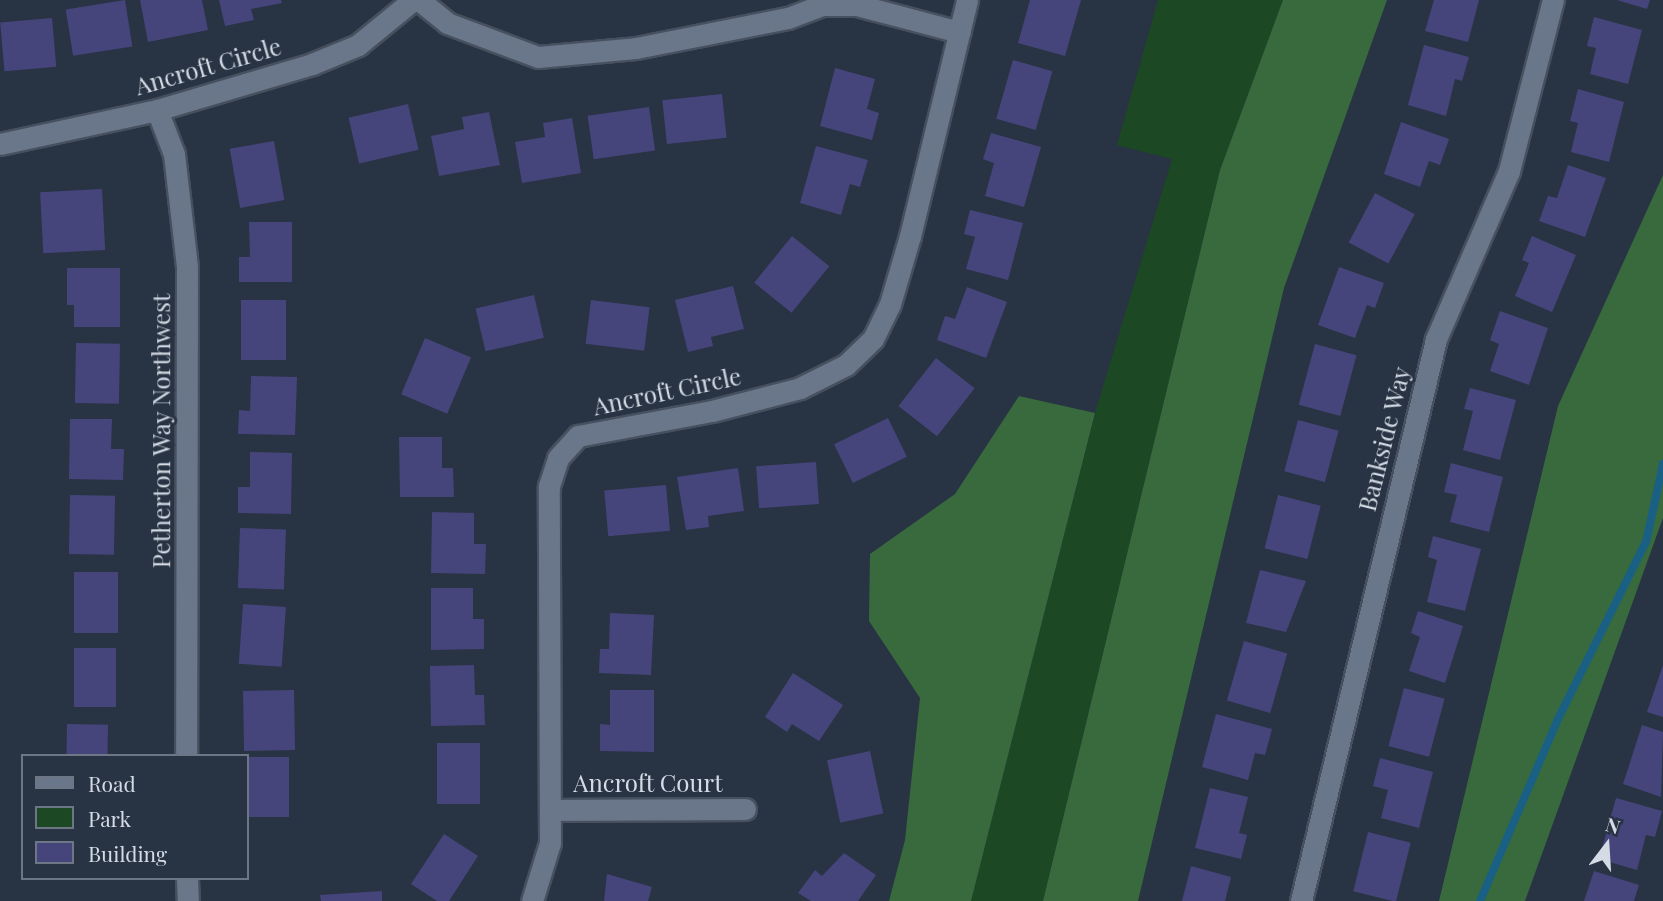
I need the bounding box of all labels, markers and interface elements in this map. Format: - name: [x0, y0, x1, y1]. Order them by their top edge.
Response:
- street label: Ancroft Circle: [131, 31, 285, 101]
- street label: Petherton Way Northwest: [147, 293, 175, 569]
- street label: Ancroft Circle: [590, 361, 744, 421]
- street label: Bankside Way: [1352, 363, 1416, 515]
- legend: [21, 754, 248, 880]
- text: Road: [88, 769, 136, 797]
- street label: Ancroft Court: [573, 769, 723, 797]
- text: Park: [88, 804, 131, 832]
- north arrow: [1572, 810, 1642, 880]
- text: N: [1603, 810, 1624, 839]
- text: Building: [88, 839, 167, 867]

